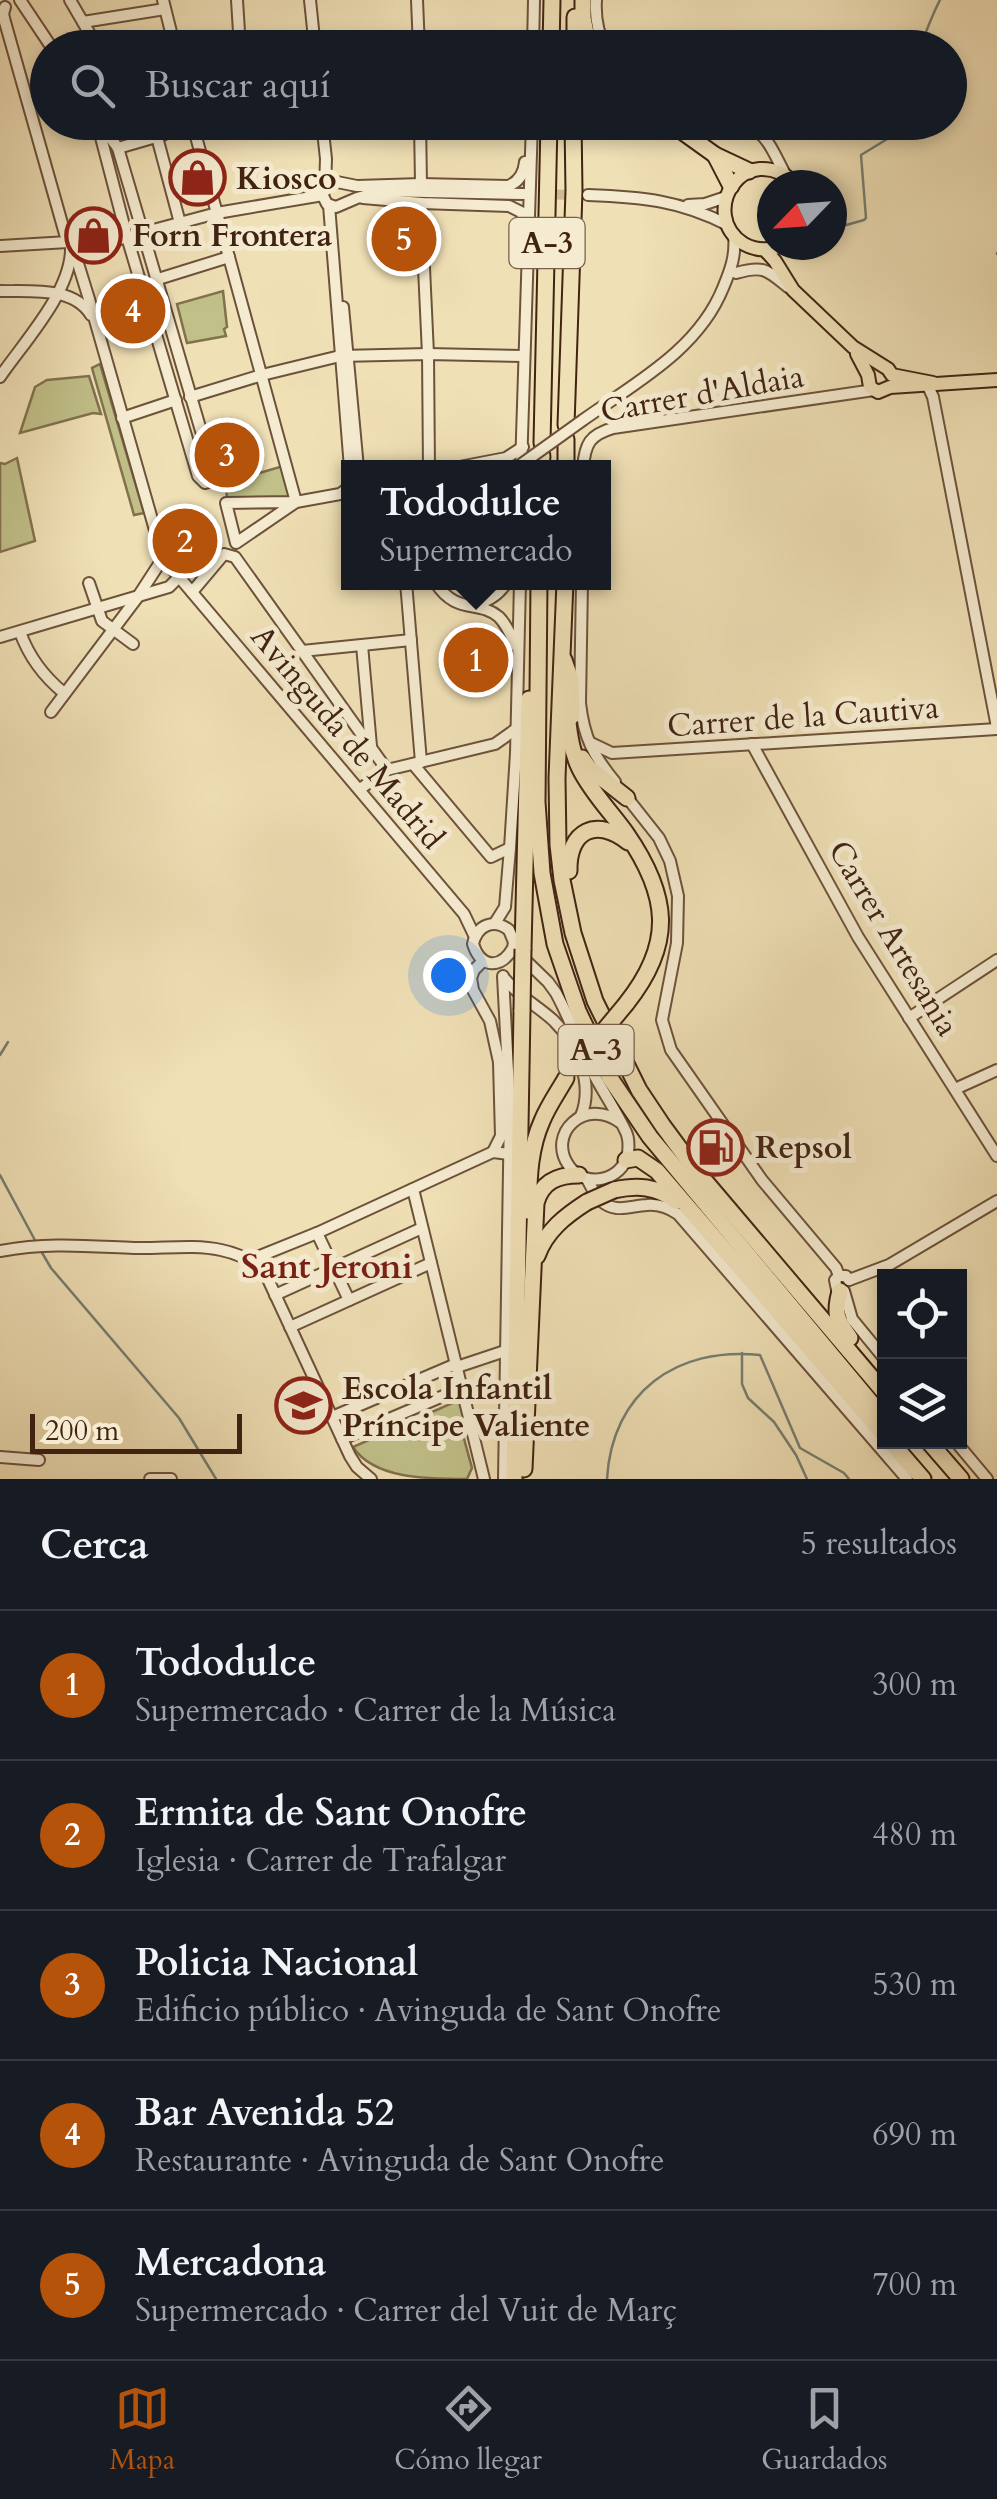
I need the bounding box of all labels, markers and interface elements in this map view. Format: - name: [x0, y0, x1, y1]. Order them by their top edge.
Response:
- search box: [30, 30, 967, 140]
- icon: search: [65, 58, 120, 113]
- text: Buscar aquí: [145, 59, 331, 111]
- shop icon: Kiosco: [167, 148, 227, 208]
- place label: Kiosco: [236, 157, 337, 201]
- north arrow: [757, 170, 847, 260]
- pin: 5: [372, 202, 436, 276]
- shop icon: Forn Frontera: [63, 205, 123, 265]
- place label: Forn Frontera: [132, 214, 333, 258]
- road number: A-3: [510, 218, 584, 268]
- pin: 4: [100, 274, 166, 348]
- street label: Carrer d'Aldaia: [597, 354, 807, 433]
- pin: 3: [194, 418, 260, 492]
- popup: [341, 460, 611, 590]
- text: Tododulce: [380, 477, 561, 529]
- pin: 2: [152, 504, 218, 578]
- text: Supermercado: [380, 529, 572, 573]
- street label: Avinguda de Madrid: [240, 616, 454, 859]
- pin: 1: [444, 622, 508, 698]
- street label: Carrer de la Cautiva: [666, 686, 941, 748]
- street label: Carrer Artesania: [817, 832, 969, 1045]
- your location: [423, 950, 474, 1001]
- road number: A-3: [558, 1025, 634, 1075]
- fuel station icon: Repsol: [686, 1117, 746, 1177]
- place label: Repsol: [755, 1126, 852, 1170]
- district label: Sant Jeroni: [241, 1243, 413, 1291]
- map controls: [877, 1269, 967, 1449]
- button: locate: [877, 1269, 967, 1359]
- button: layers: [877, 1359, 967, 1449]
- place label: Escola Infantil Príncipe Valiente: [342, 1367, 590, 1448]
- school or university icon: Escola Infantil Príncipe Valiente: [273, 1376, 333, 1436]
- scale bar: [30, 1409, 242, 1454]
- text: 200 m: [45, 1412, 119, 1450]
- text: Cerca: [40, 1516, 149, 1573]
- text: 5 resultados: [800, 1522, 957, 1566]
- text: Tododulce: [135, 1637, 316, 1689]
- text: 1: [64, 1663, 81, 1707]
- text: 300 m: [872, 1663, 957, 1707]
- text: Supermercado · Carrer de la Música: [135, 1689, 616, 1733]
- text: Ermita de Sant Onofre: [135, 1787, 527, 1839]
- text: 2: [64, 1813, 81, 1857]
- text: 480 m: [872, 1813, 957, 1857]
- text: Iglesia · Carrer de Trafalgar: [135, 1839, 506, 1883]
- text: Policia Nacional: [135, 1937, 418, 1989]
- text: 3: [64, 1963, 81, 2007]
- text: 530 m: [872, 1963, 957, 2007]
- text: Edificio público · Avinguda de Sant Onofre: [135, 1989, 721, 2033]
- text: Bar Avenida 52: [135, 2087, 394, 2139]
- text: 4: [64, 2113, 81, 2157]
- text: 690 m: [872, 2113, 957, 2157]
- text: Restaurante · Avinguda de Sant Onofre: [135, 2139, 665, 2183]
- text: Mercadona: [135, 2237, 326, 2289]
- text: 5: [64, 2263, 81, 2307]
- text: 700 m: [872, 2263, 957, 2307]
- text: Supermercado · Carrer del Vuit de Març: [135, 2289, 677, 2333]
- tab: Mapa: [110, 2381, 175, 2479]
- tab: Cómo llegar: [394, 2381, 542, 2479]
- tab: Guardados: [761, 2381, 887, 2479]

